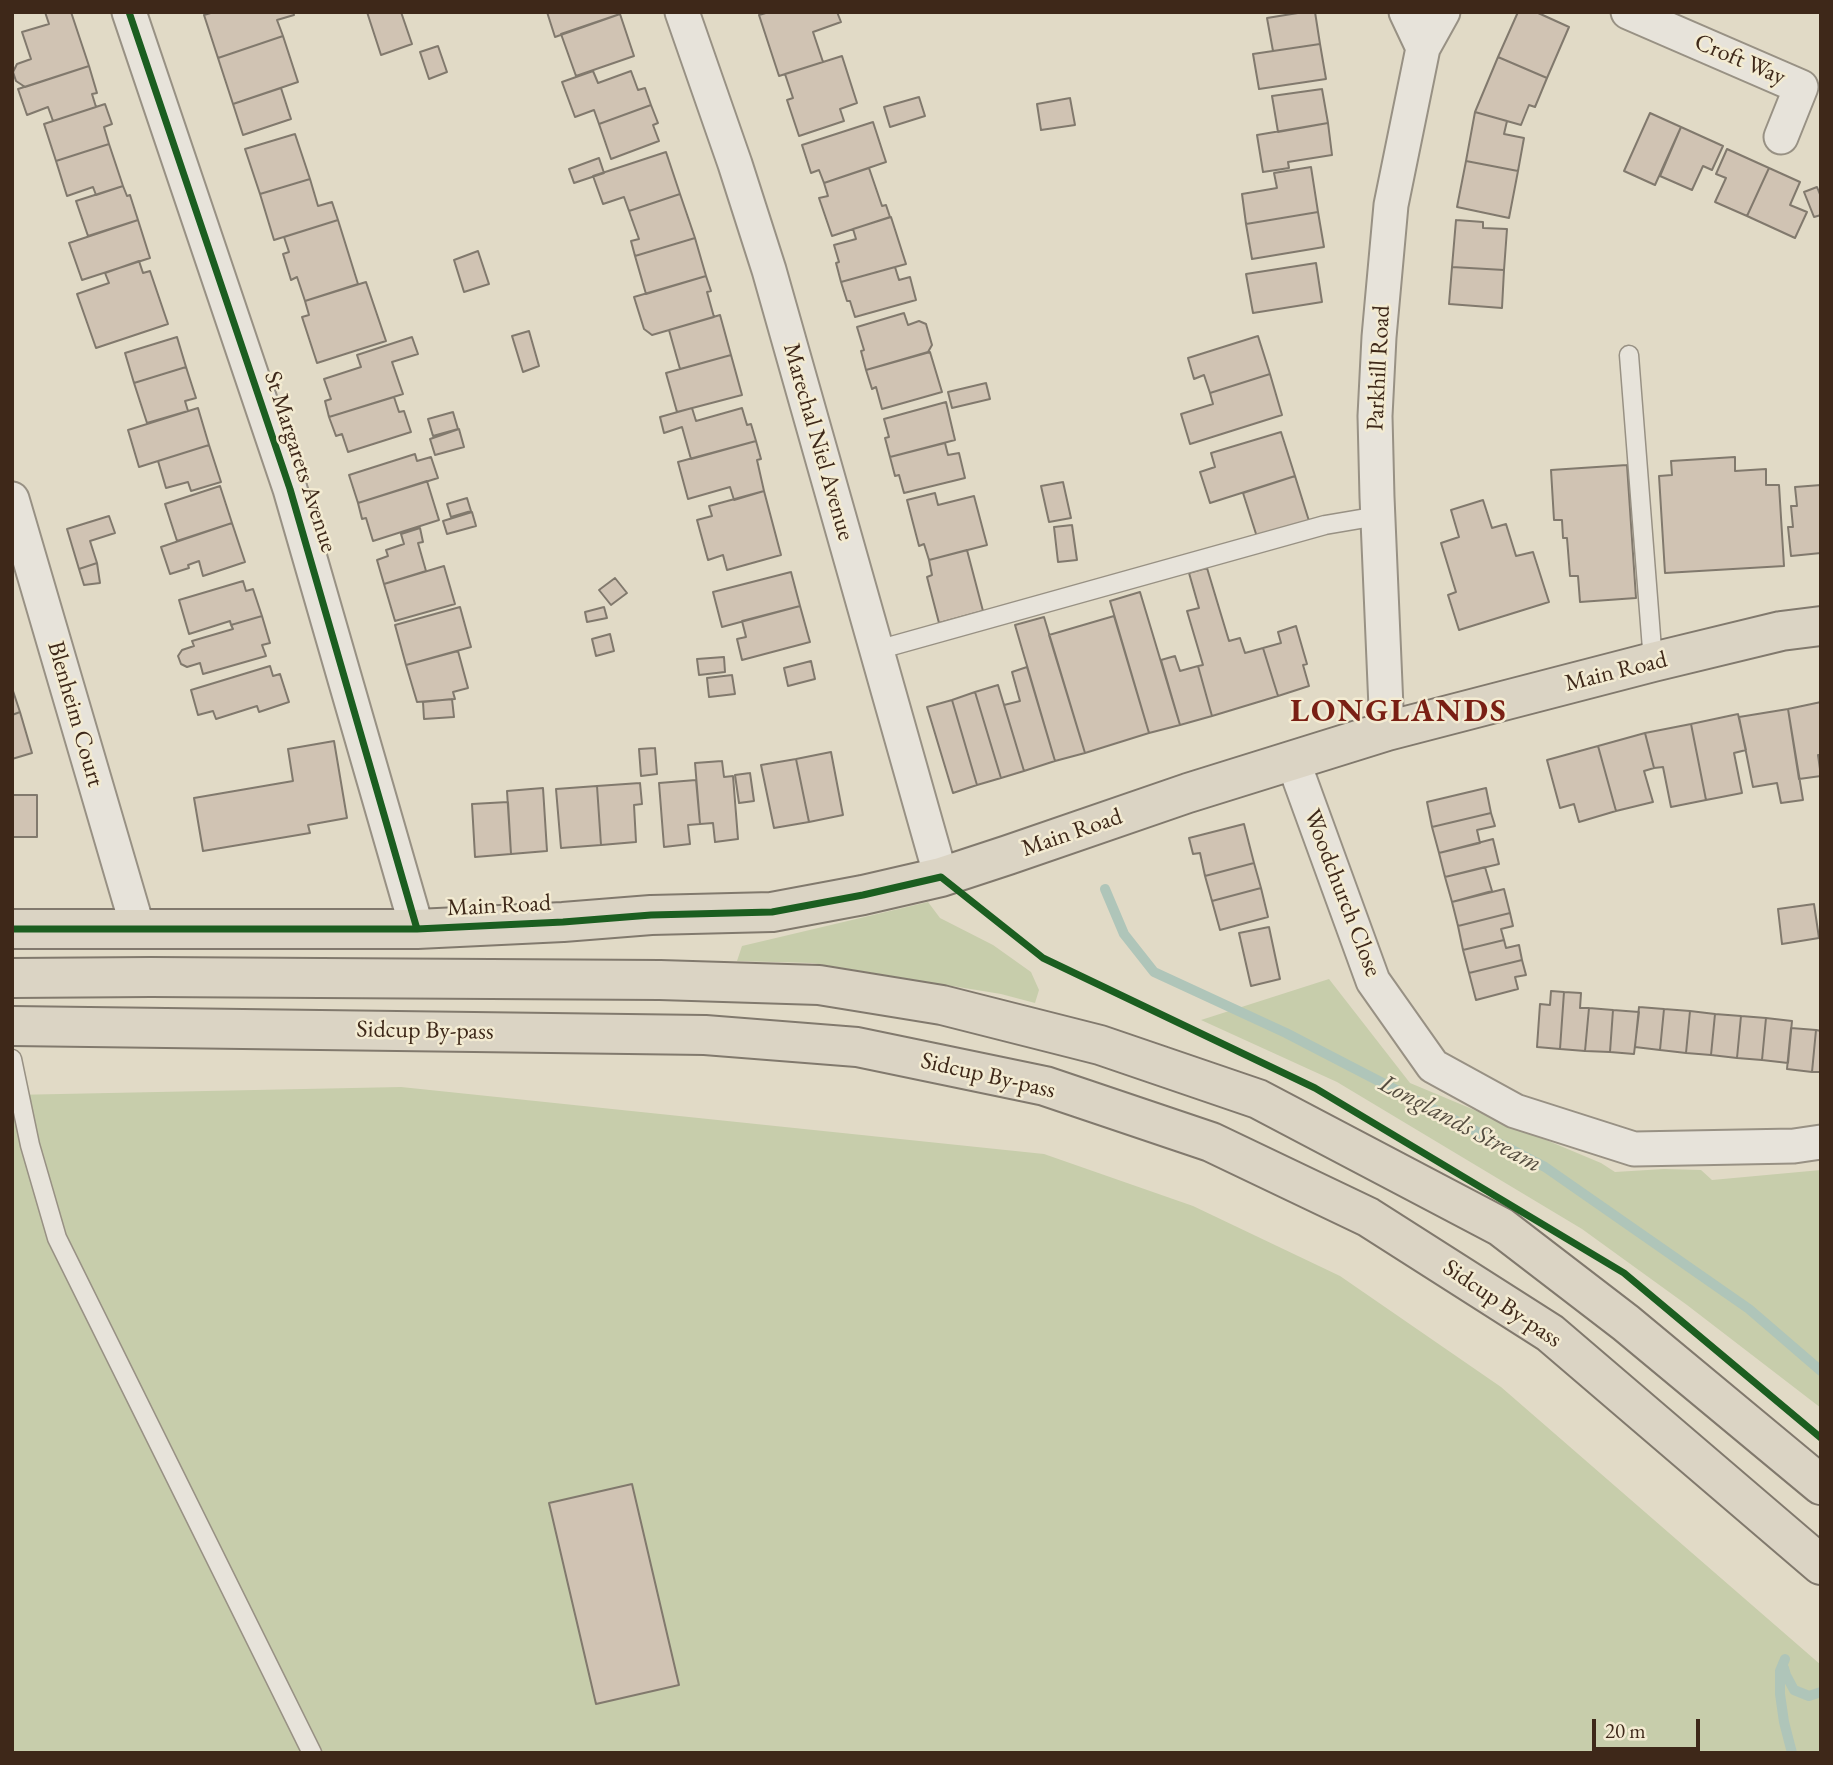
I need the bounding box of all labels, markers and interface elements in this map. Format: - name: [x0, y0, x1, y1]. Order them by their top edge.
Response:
- street label: Croft Way: [1690, 28, 1790, 92]
- street label: Parkhill Road: [1361, 304, 1397, 432]
- street label: Marechal Niel Avenue: [776, 340, 860, 544]
- street label: St Margarets Avenue: [257, 368, 343, 556]
- street label: Blenheim Court: [40, 638, 110, 790]
- street label: Main Road: [1562, 645, 1670, 699]
- district label: LONGLANDS: [1291, 693, 1507, 731]
- street label: Main Road: [1018, 802, 1126, 864]
- street label: Woodchurch Close: [1297, 805, 1387, 981]
- street label: Main Road: [446, 889, 552, 923]
- street label: Sidcup By-pass: [356, 1015, 494, 1047]
- street label: Sidcup By-pass: [918, 1047, 1058, 1105]
- water label: Longlands Stream: [1374, 1068, 1546, 1180]
- street label: Sidcup By-pass: [1437, 1254, 1567, 1354]
- scale bar: [1595, 1706, 1703, 1750]
- text: 20 m: [1605, 1717, 1646, 1744]

